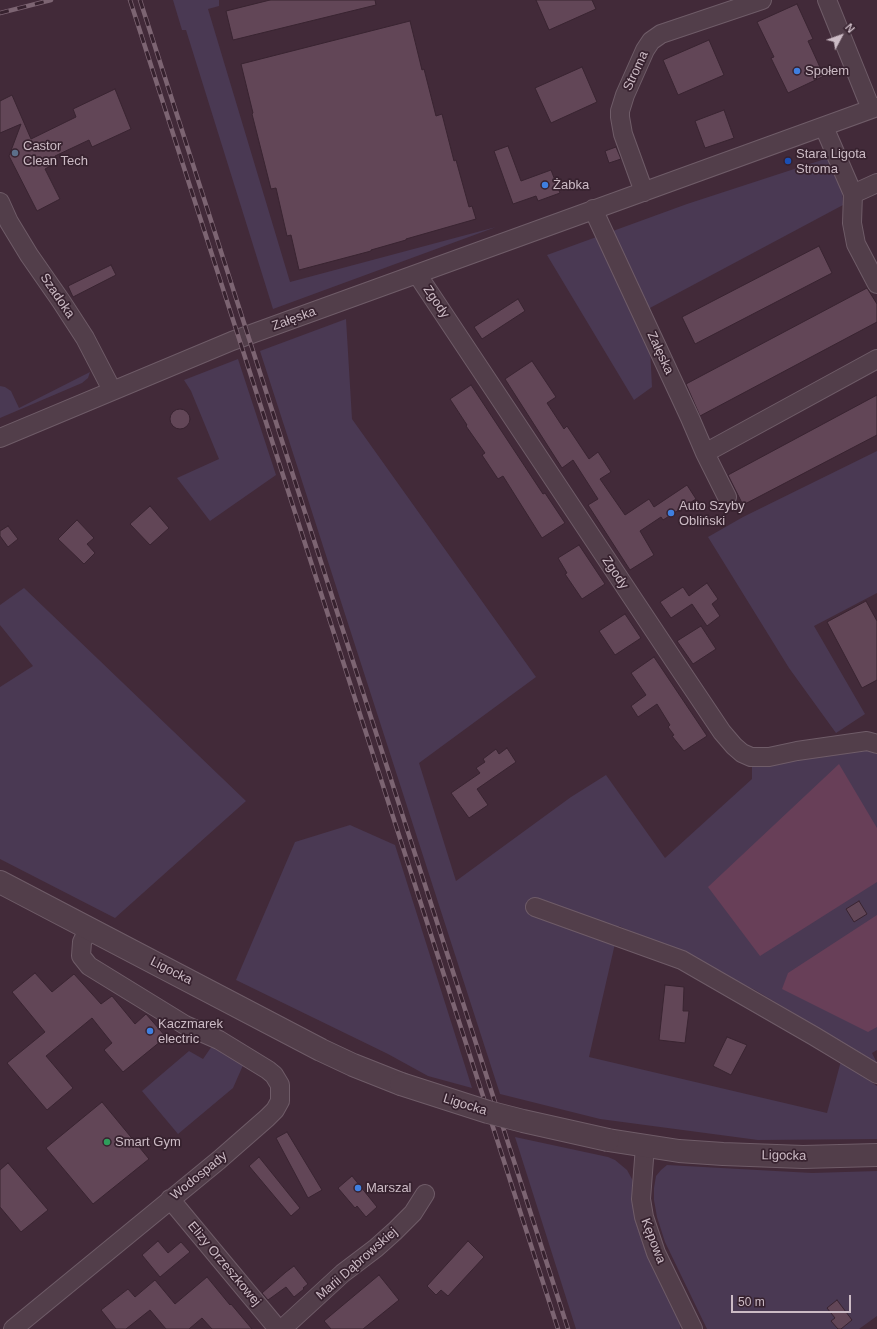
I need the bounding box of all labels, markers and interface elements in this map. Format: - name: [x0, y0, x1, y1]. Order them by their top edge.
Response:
- north arrow: [821, 16, 861, 56]
- text: N: [843, 21, 857, 35]
- street label: Stroma: [620, 49, 652, 93]
- place label: Społem: [805, 63, 849, 79]
- marker: Społem: [792, 66, 802, 76]
- place label: Castor Clean Tech: [23, 138, 88, 169]
- place label: Stara Ligota Stroma: [796, 146, 866, 177]
- marker: Castor Clean Tech: [10, 148, 20, 158]
- marker: Stara Ligota Stroma: [783, 156, 793, 166]
- place label: Żabka: [553, 177, 589, 193]
- marker: Żabka: [540, 180, 550, 190]
- street label: Szadoka: [36, 271, 78, 321]
- street label: Zgody: [419, 283, 453, 321]
- street label: Załęska: [270, 304, 318, 334]
- street label: Załęska: [643, 329, 677, 377]
- place label: Auto Szyby Obliński: [679, 498, 745, 529]
- marker: Auto Szyby Obliński: [666, 508, 676, 518]
- street label: Zgody: [598, 554, 632, 592]
- street label: Ligocka: [147, 954, 195, 988]
- place label: Kaczmarek electric: [158, 1016, 223, 1047]
- marker: Kaczmarek electric: [145, 1026, 155, 1036]
- street label: Ligocka: [441, 1091, 489, 1119]
- place label: Smart Gym: [115, 1134, 181, 1150]
- marker: Smart Gym: [102, 1137, 112, 1147]
- street label: Wodospady: [168, 1148, 230, 1204]
- street label: Ligocka: [761, 1148, 807, 1164]
- place label: Marszal: [366, 1180, 412, 1196]
- marker: Marszal: [353, 1183, 363, 1193]
- street label: Kępowa: [637, 1216, 669, 1266]
- street label: Elizy Orzeszkowej: [184, 1219, 264, 1309]
- street label: Marii Dąbrowskiej: [313, 1224, 401, 1304]
- scale bar: [733, 1287, 853, 1313]
- text: 50 m: [738, 1295, 765, 1309]

